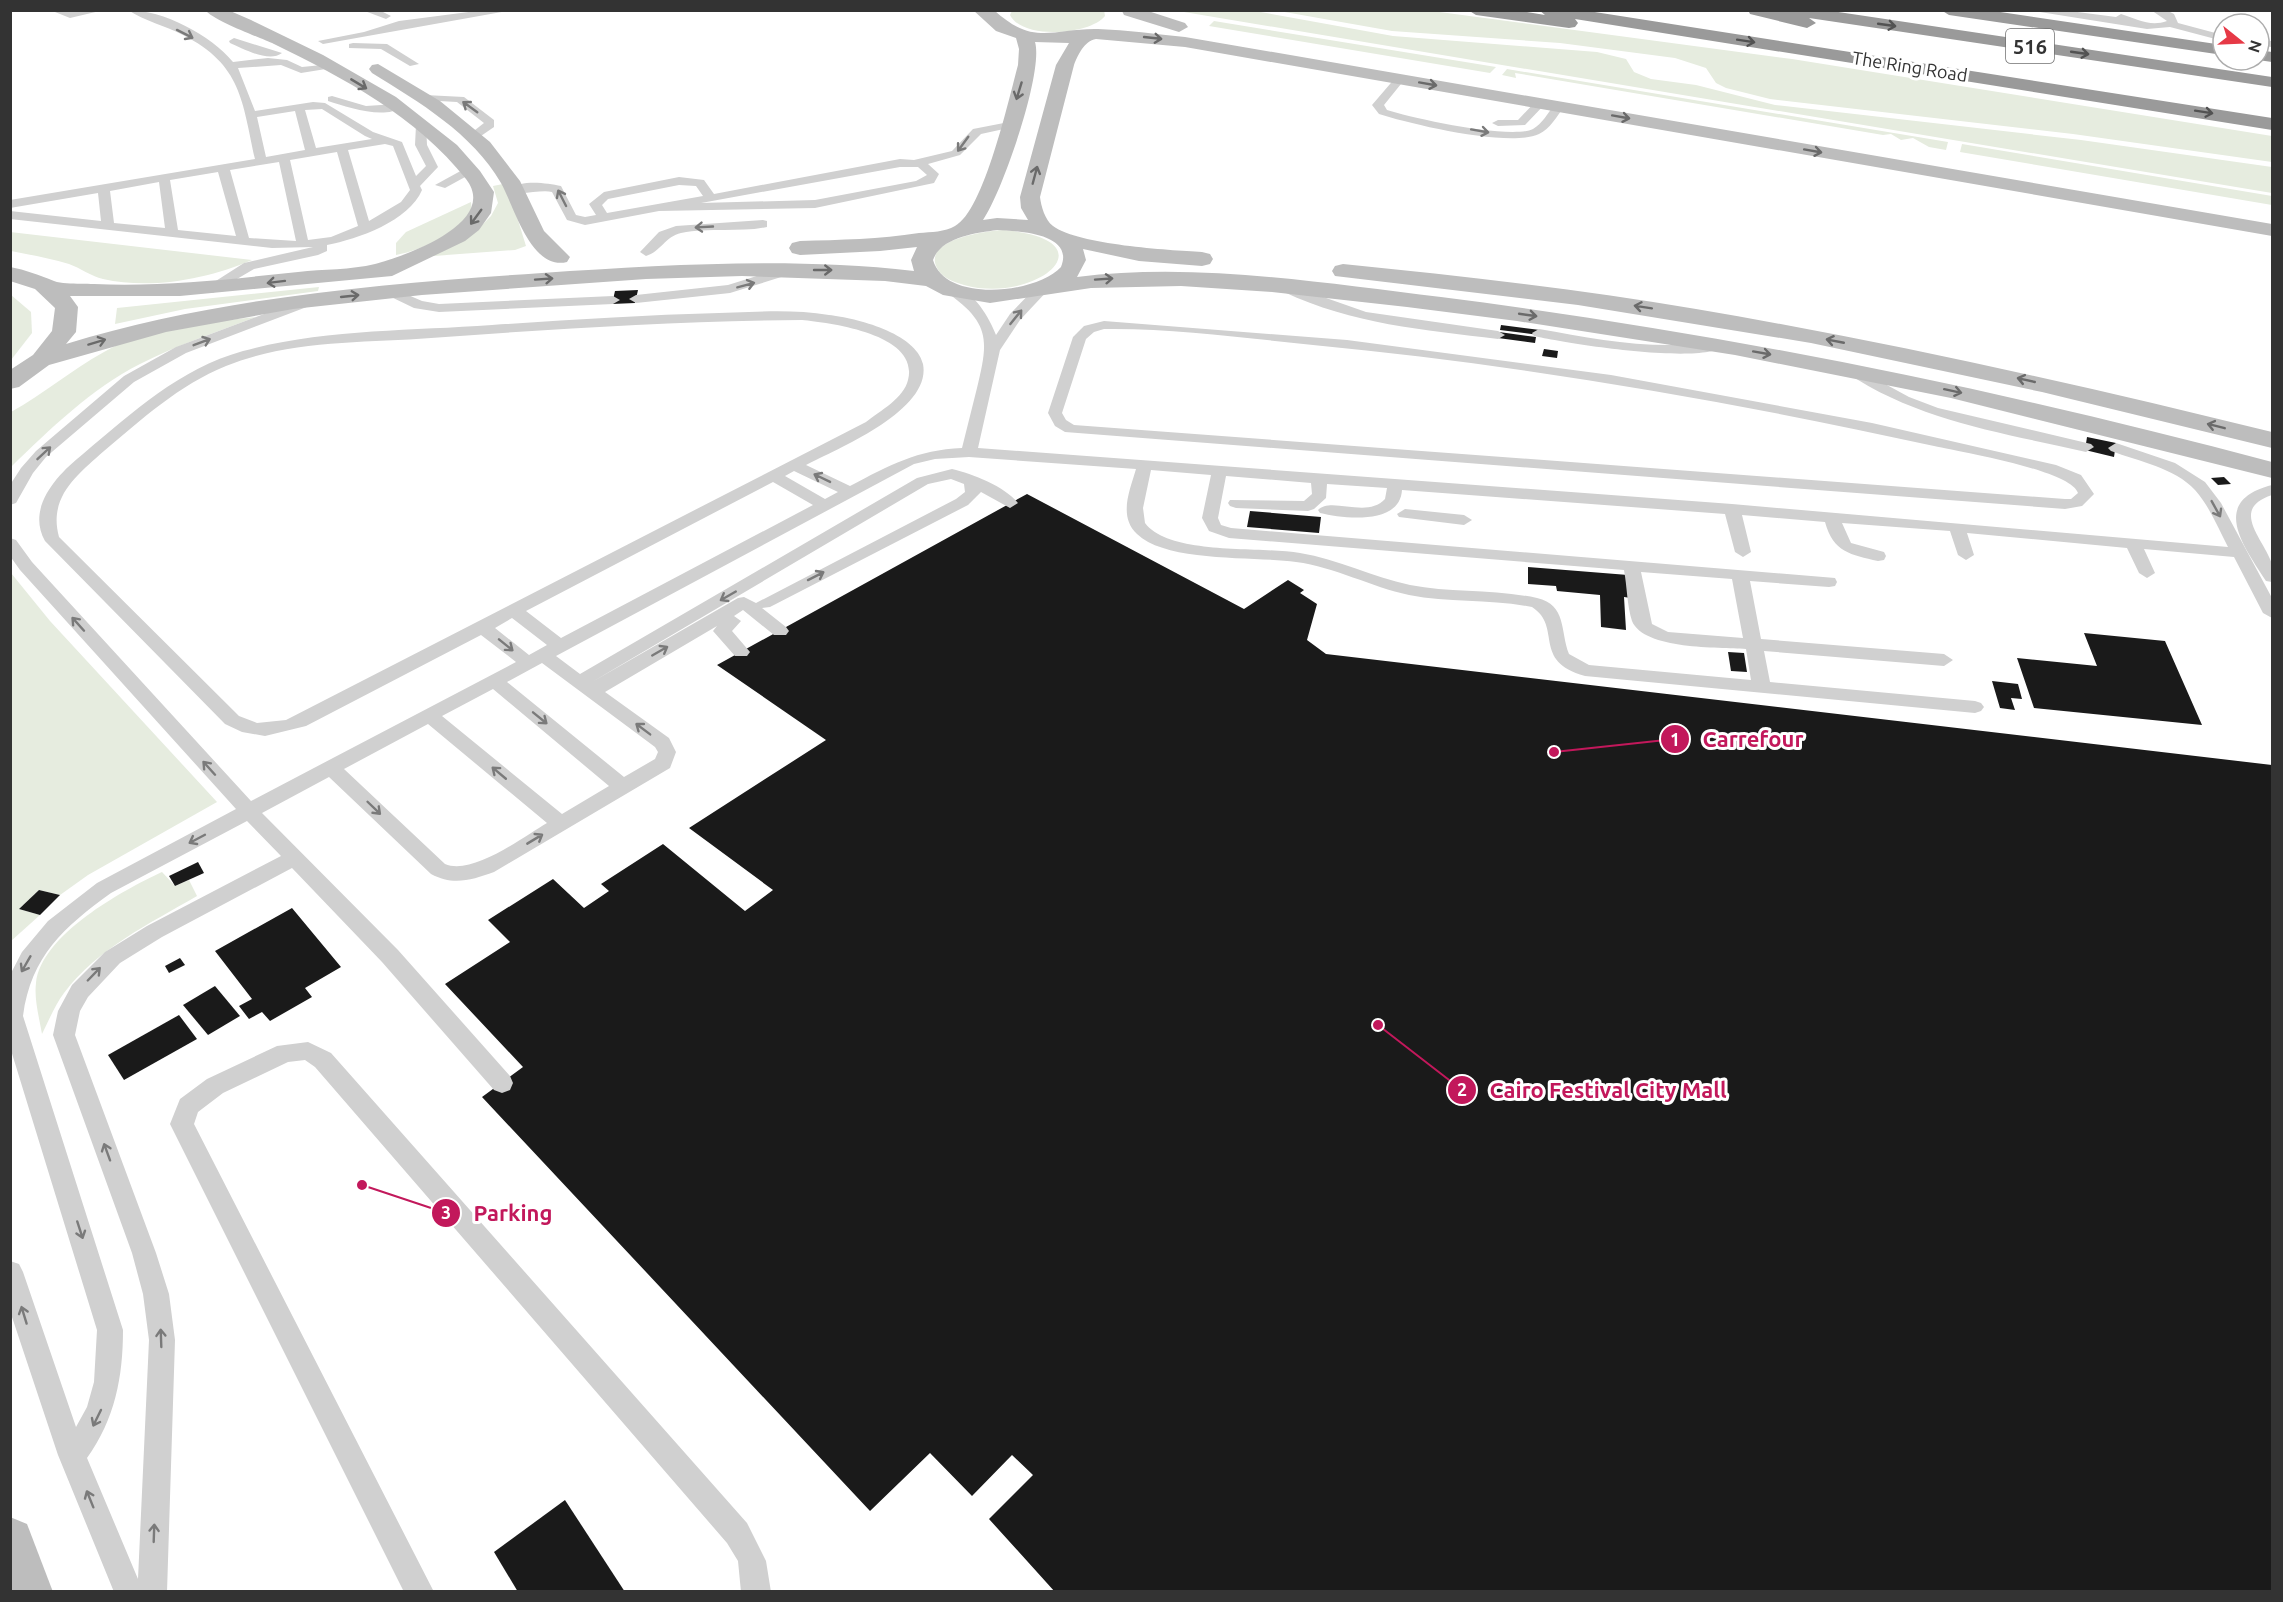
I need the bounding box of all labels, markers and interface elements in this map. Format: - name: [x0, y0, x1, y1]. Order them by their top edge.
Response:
- north arrow: [2211, 12, 2271, 72]
- one-way arrow: [1876, 20, 1896, 31]
- one-way arrow: [176, 28, 194, 40]
- road number: 516: [2006, 29, 2054, 63]
- one-way arrow: [1143, 33, 1163, 44]
- one-way arrow: [1735, 36, 1755, 47]
- text: N: [2245, 38, 2266, 55]
- street label: The Ring Road: [1851, 47, 1969, 85]
- one-way arrow: [2069, 48, 2089, 59]
- one-way arrow: [350, 78, 367, 90]
- one-way arrow: [1418, 79, 1438, 90]
- one-way arrow: [1013, 81, 1024, 100]
- one-way arrow: [462, 101, 478, 113]
- one-way arrow: [2193, 107, 2213, 118]
- one-way arrow: [1610, 112, 1630, 123]
- one-way arrow: [1470, 126, 1489, 137]
- one-way arrow: [957, 136, 970, 152]
- one-way arrow: [1802, 145, 1822, 156]
- one-way arrow: [1030, 166, 1041, 185]
- one-way arrow: [556, 190, 567, 208]
- one-way arrow: [470, 209, 482, 225]
- one-way arrow: [695, 221, 715, 233]
- one-way arrow: [813, 264, 833, 276]
- one-way arrow: [534, 273, 554, 284]
- one-way arrow: [1094, 273, 1114, 284]
- one-way arrow: [267, 276, 287, 287]
- one-way arrow: [736, 279, 755, 290]
- one-way arrow: [340, 291, 360, 302]
- one-way arrow: [1634, 301, 1654, 312]
- one-way arrow: [1009, 310, 1023, 325]
- one-way arrow: [1518, 310, 1538, 321]
- one-way arrow: [1826, 335, 1846, 346]
- one-way arrow: [87, 336, 106, 347]
- one-way arrow: [192, 336, 211, 347]
- one-way arrow: [1752, 348, 1771, 359]
- one-way arrow: [2017, 374, 2036, 386]
- one-way arrow: [1943, 386, 1963, 397]
- one-way arrow: [2207, 420, 2226, 431]
- one-way arrow: [36, 445, 51, 460]
- one-way arrow: [813, 471, 831, 483]
- one-way arrow: [2210, 500, 2222, 517]
- one-way arrow: [807, 570, 825, 582]
- one-way arrow: [720, 590, 737, 602]
- one-way arrow: [71, 616, 85, 631]
- one-way arrow: [497, 638, 513, 651]
- one-way arrow: [651, 645, 668, 657]
- one-way arrow: [532, 711, 547, 725]
- callout: Carrefour: [1660, 719, 1815, 759]
- one-way arrow: [635, 723, 651, 735]
- text: Carrefour: [1703, 726, 1803, 751]
- text: 1: [1670, 729, 1680, 749]
- one-way arrow: [202, 761, 216, 776]
- one-way arrow: [491, 766, 507, 779]
- one-way arrow: [366, 801, 381, 815]
- one-way arrow: [526, 832, 543, 844]
- one-way arrow: [189, 833, 206, 845]
- one-way arrow: [19, 955, 31, 972]
- one-way arrow: [87, 966, 102, 981]
- callout: Cairo Festival City Mall: [1447, 1070, 1738, 1110]
- text: Cairo Festival City Mall: [1489, 1077, 1727, 1102]
- text: 2: [1457, 1079, 1467, 1099]
- one-way arrow: [101, 1143, 112, 1162]
- callout: Parking: [431, 1193, 564, 1233]
- text: Parking: [474, 1200, 552, 1225]
- text: 3: [441, 1202, 451, 1222]
- one-way arrow: [75, 1220, 86, 1239]
- one-way arrow: [18, 1306, 29, 1325]
- one-way arrow: [156, 1329, 167, 1349]
- one-way arrow: [90, 1409, 102, 1427]
- one-way arrow: [84, 1490, 95, 1508]
- one-way arrow: [148, 1524, 159, 1544]

